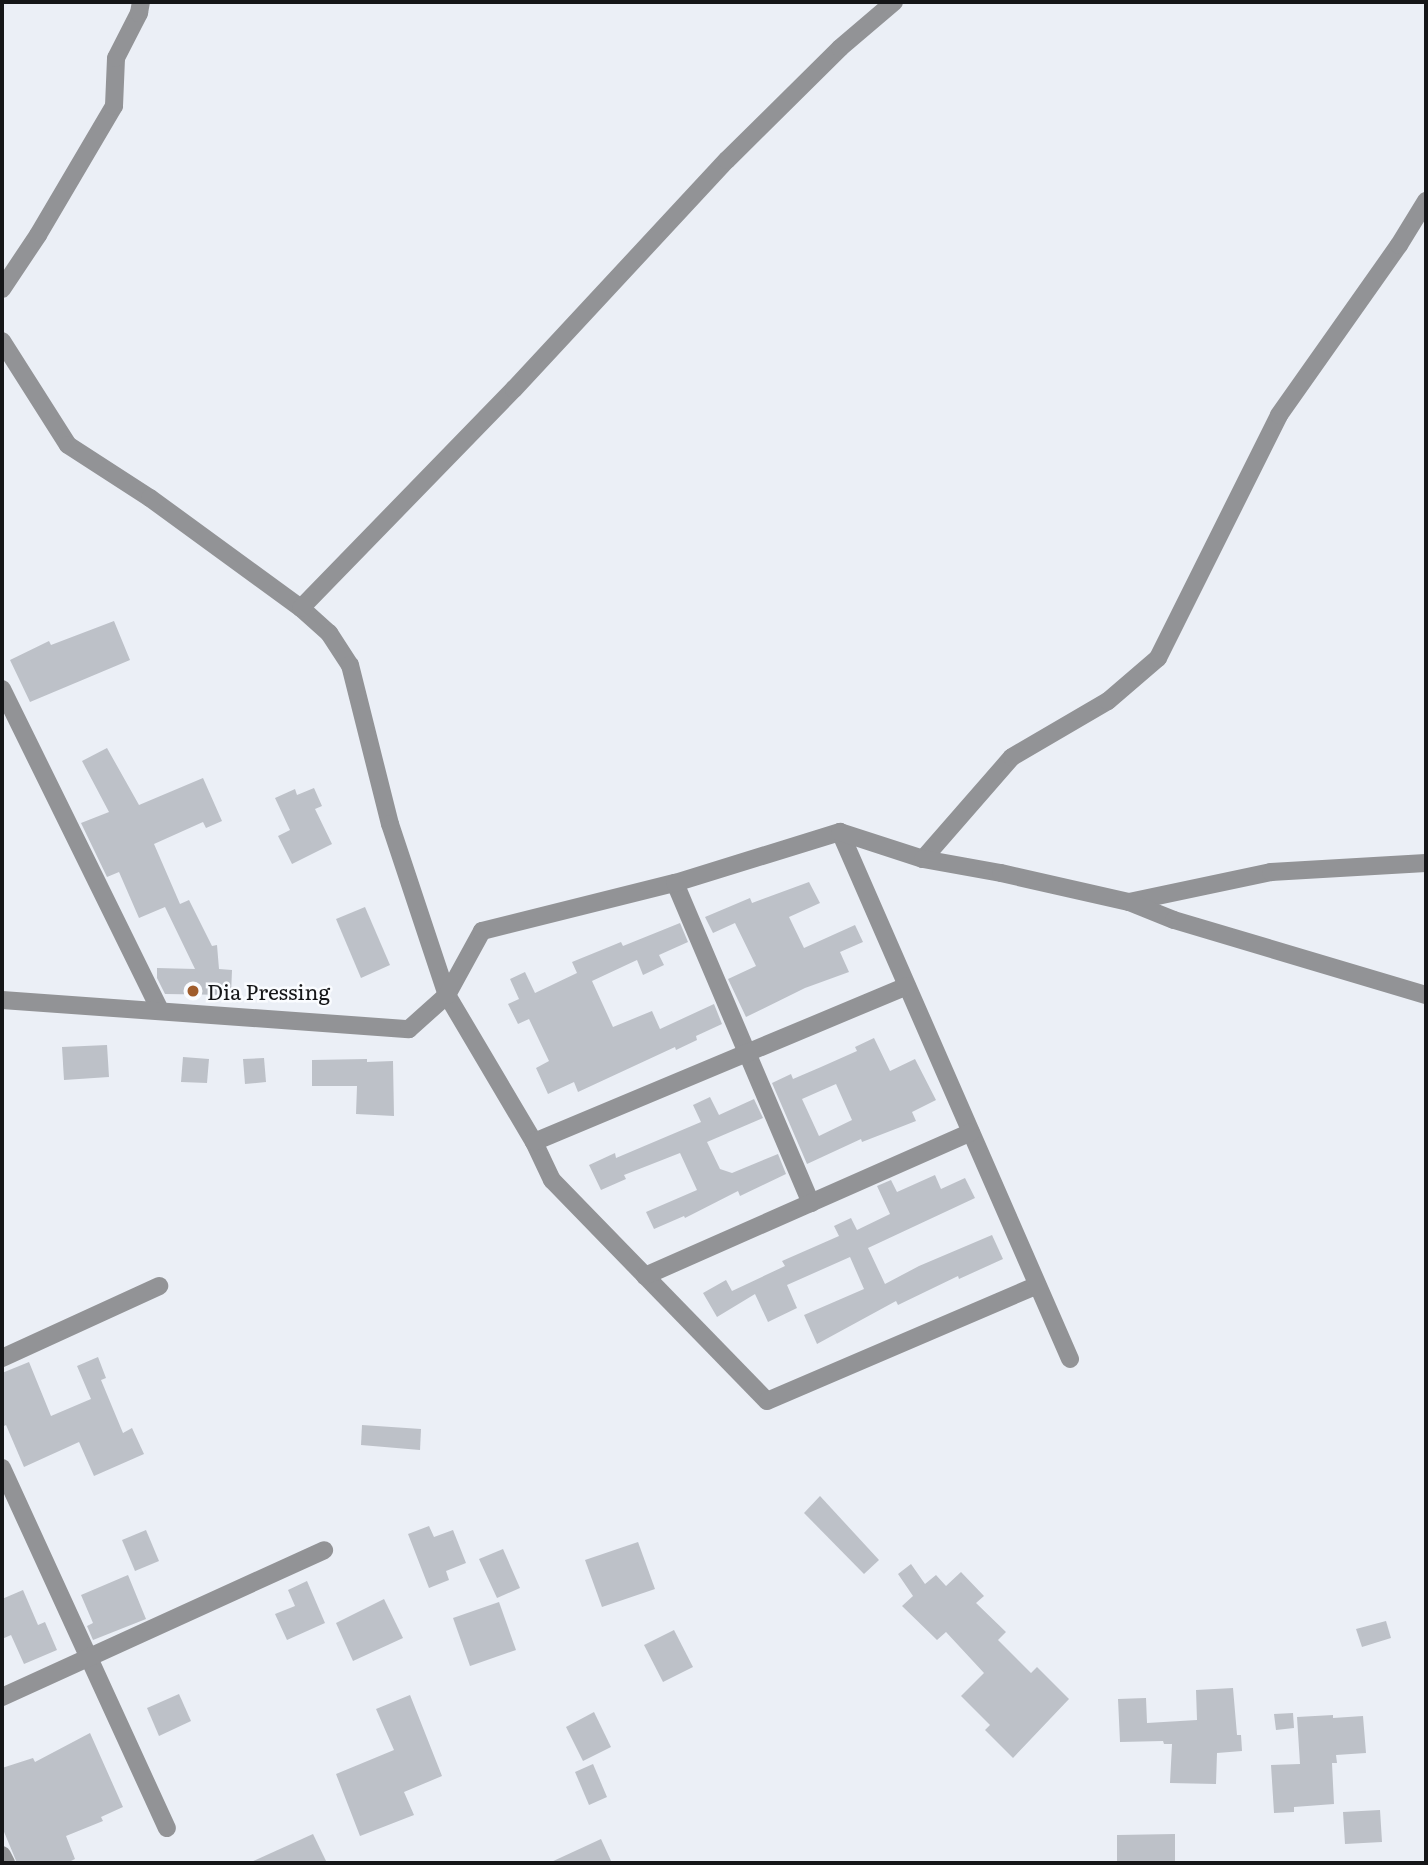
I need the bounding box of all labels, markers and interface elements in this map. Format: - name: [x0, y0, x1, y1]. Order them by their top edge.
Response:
- place label: Dia Pressing: [207, 978, 330, 1004]
- marker: Dia Pressing: [185, 983, 201, 999]

